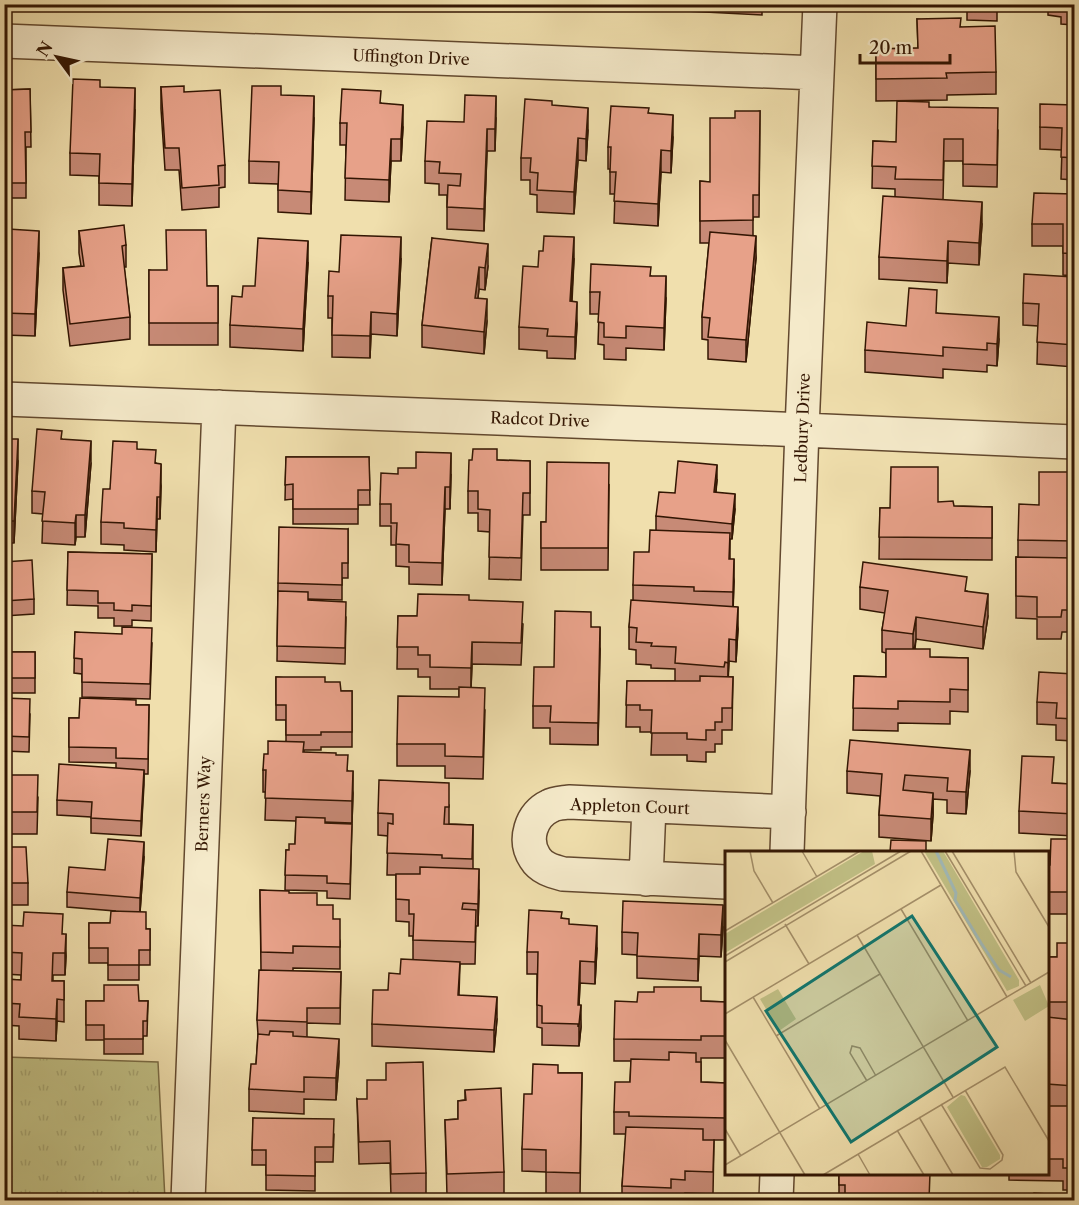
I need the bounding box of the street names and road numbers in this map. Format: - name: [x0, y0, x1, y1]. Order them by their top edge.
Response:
- street label: Uffington Drive: [352, 45, 470, 69]
- street label: Ledbury Drive: [790, 373, 814, 483]
- street label: Radcot Drive: [490, 407, 590, 431]
- street label: Berners Way: [191, 754, 215, 852]
- street label: Appleton Court: [569, 794, 690, 818]

